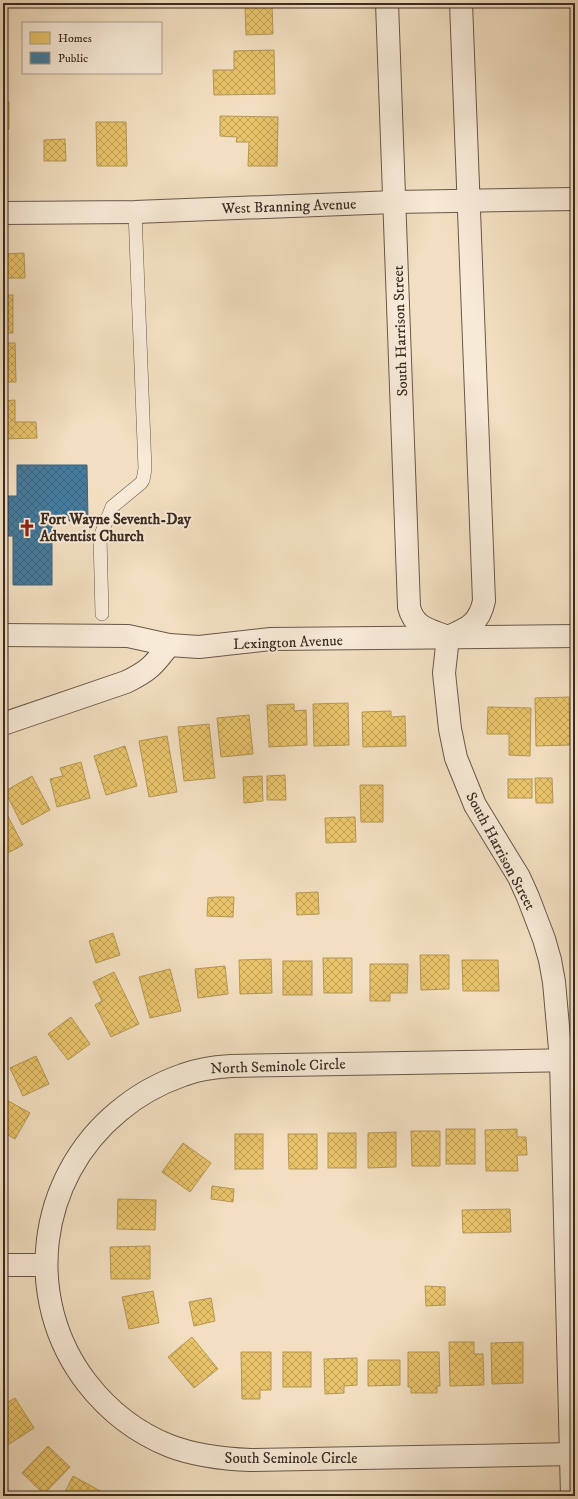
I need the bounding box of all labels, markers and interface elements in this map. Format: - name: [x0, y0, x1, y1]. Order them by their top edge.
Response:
- legend: [22, 22, 162, 74]
- text: Homes: [58, 31, 92, 46]
- text: Public: [58, 51, 88, 66]
- street label: West Branning Avenue: [220, 195, 357, 218]
- street label: South Harrison Street: [389, 265, 412, 397]
- place label: Fort Wayne Seventh-Day Adventist Church: [39, 510, 192, 546]
- church icon: Fort Wayne Seventh-Day Adventist Church: [17, 518, 37, 538]
- street label: Lexington Avenue: [233, 631, 343, 654]
- street label: South Harrison Street: [461, 789, 540, 914]
- street label: North Seminole Circle: [210, 1055, 346, 1078]
- street label: South Seminole Circle: [225, 1449, 357, 1468]

